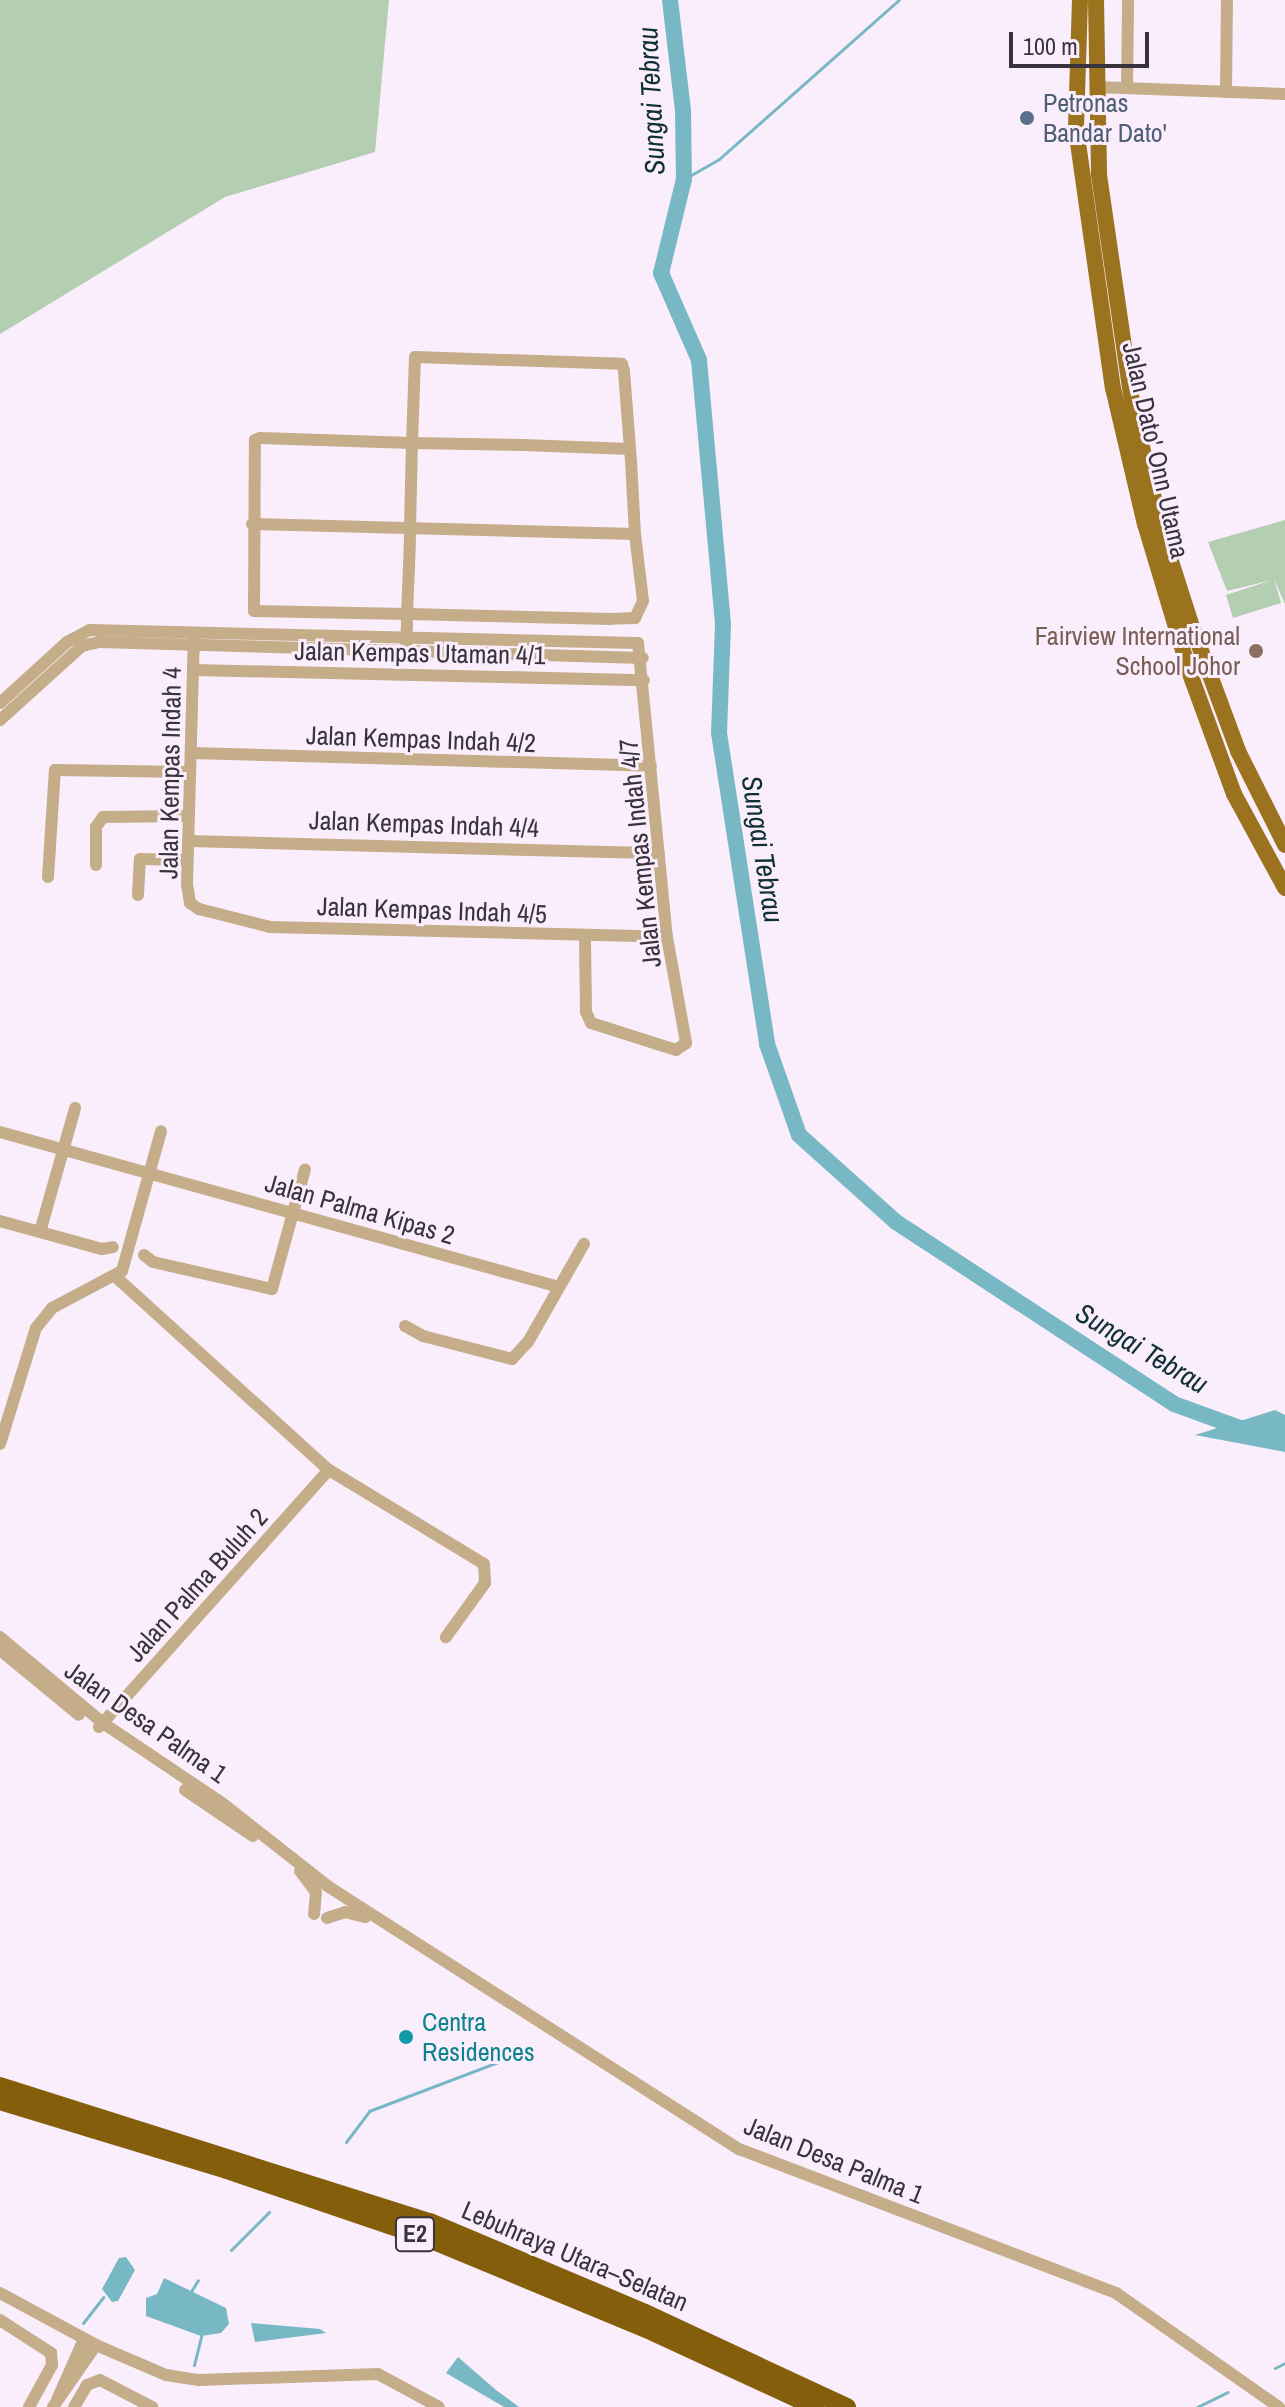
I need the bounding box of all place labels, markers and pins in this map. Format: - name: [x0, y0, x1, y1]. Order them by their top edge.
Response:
- place label: Petronas Bandar Dato': [1043, 87, 1167, 148]
- marker: Petronas Bandar Dato': [1018, 109, 1036, 127]
- place label: Fairview International School Johor: [1035, 620, 1240, 682]
- marker: Fairview International School Johor: [1247, 642, 1265, 660]
- place label: Centra Residences: [422, 2006, 535, 2068]
- marker: Centra Residences: [397, 2028, 415, 2046]

